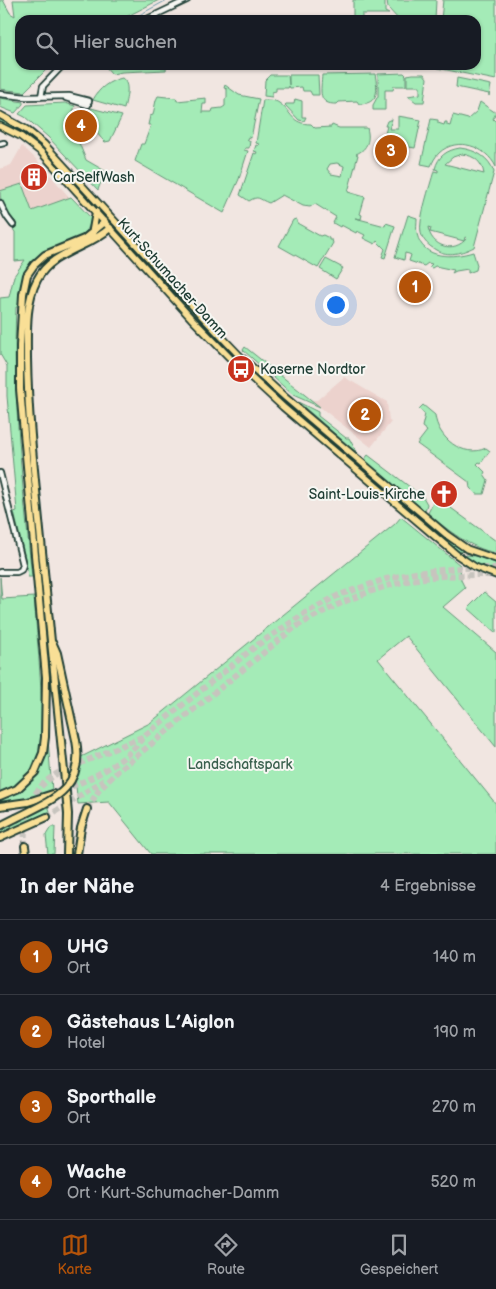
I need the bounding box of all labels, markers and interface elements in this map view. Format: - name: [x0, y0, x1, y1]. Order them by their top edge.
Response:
- search box: [15, 15, 481, 70]
- icon: search: [33, 29, 61, 57]
- text: Hier suchen: [73, 31, 177, 54]
- pin: 4: [65, 107, 97, 145]
- pin: 3: [375, 132, 407, 170]
- building icon: CarSelfWash: [19, 162, 49, 192]
- place label: CarSelfWash: [53, 169, 135, 186]
- street label: Kurt-Schumacher-Damm: [114, 215, 231, 342]
- pin: 1: [399, 268, 431, 306]
- your location: [323, 292, 349, 318]
- bus stop icon: Kaserne Nordtor: [226, 354, 256, 384]
- place label: Kaserne Nordtor: [260, 361, 366, 378]
- pin: 2: [349, 396, 381, 434]
- church icon: Saint-Louis-Kirche: [429, 479, 459, 509]
- place label: Saint-Louis-Kirche: [309, 486, 425, 503]
- park label: Landschaftspark: [188, 756, 293, 773]
- text: In der Nähe: [20, 874, 134, 899]
- text: 4 Ergebnisse: [380, 877, 476, 896]
- text: UHG: [67, 936, 109, 959]
- text: 1: [33, 948, 39, 967]
- text: 140 m: [433, 948, 476, 967]
- text: Ort: [67, 959, 90, 978]
- text: Gästehaus L’Aiglon: [67, 1011, 235, 1034]
- text: 2: [31, 1023, 41, 1042]
- text: 190 m: [434, 1023, 476, 1042]
- text: Hotel: [67, 1034, 105, 1053]
- text: Sporthalle: [67, 1086, 156, 1109]
- text: 3: [31, 1098, 41, 1117]
- text: 270 m: [432, 1098, 476, 1117]
- text: Ort: [67, 1109, 90, 1128]
- text: Wache: [67, 1161, 126, 1184]
- text: 4: [31, 1173, 41, 1192]
- text: 520 m: [430, 1173, 476, 1192]
- text: Ort · Kurt-Schumacher-Damm: [67, 1184, 279, 1203]
- tab: Karte: [58, 1231, 92, 1278]
- tab: Route: [207, 1231, 245, 1278]
- tab: Gespeichert: [360, 1231, 438, 1278]

